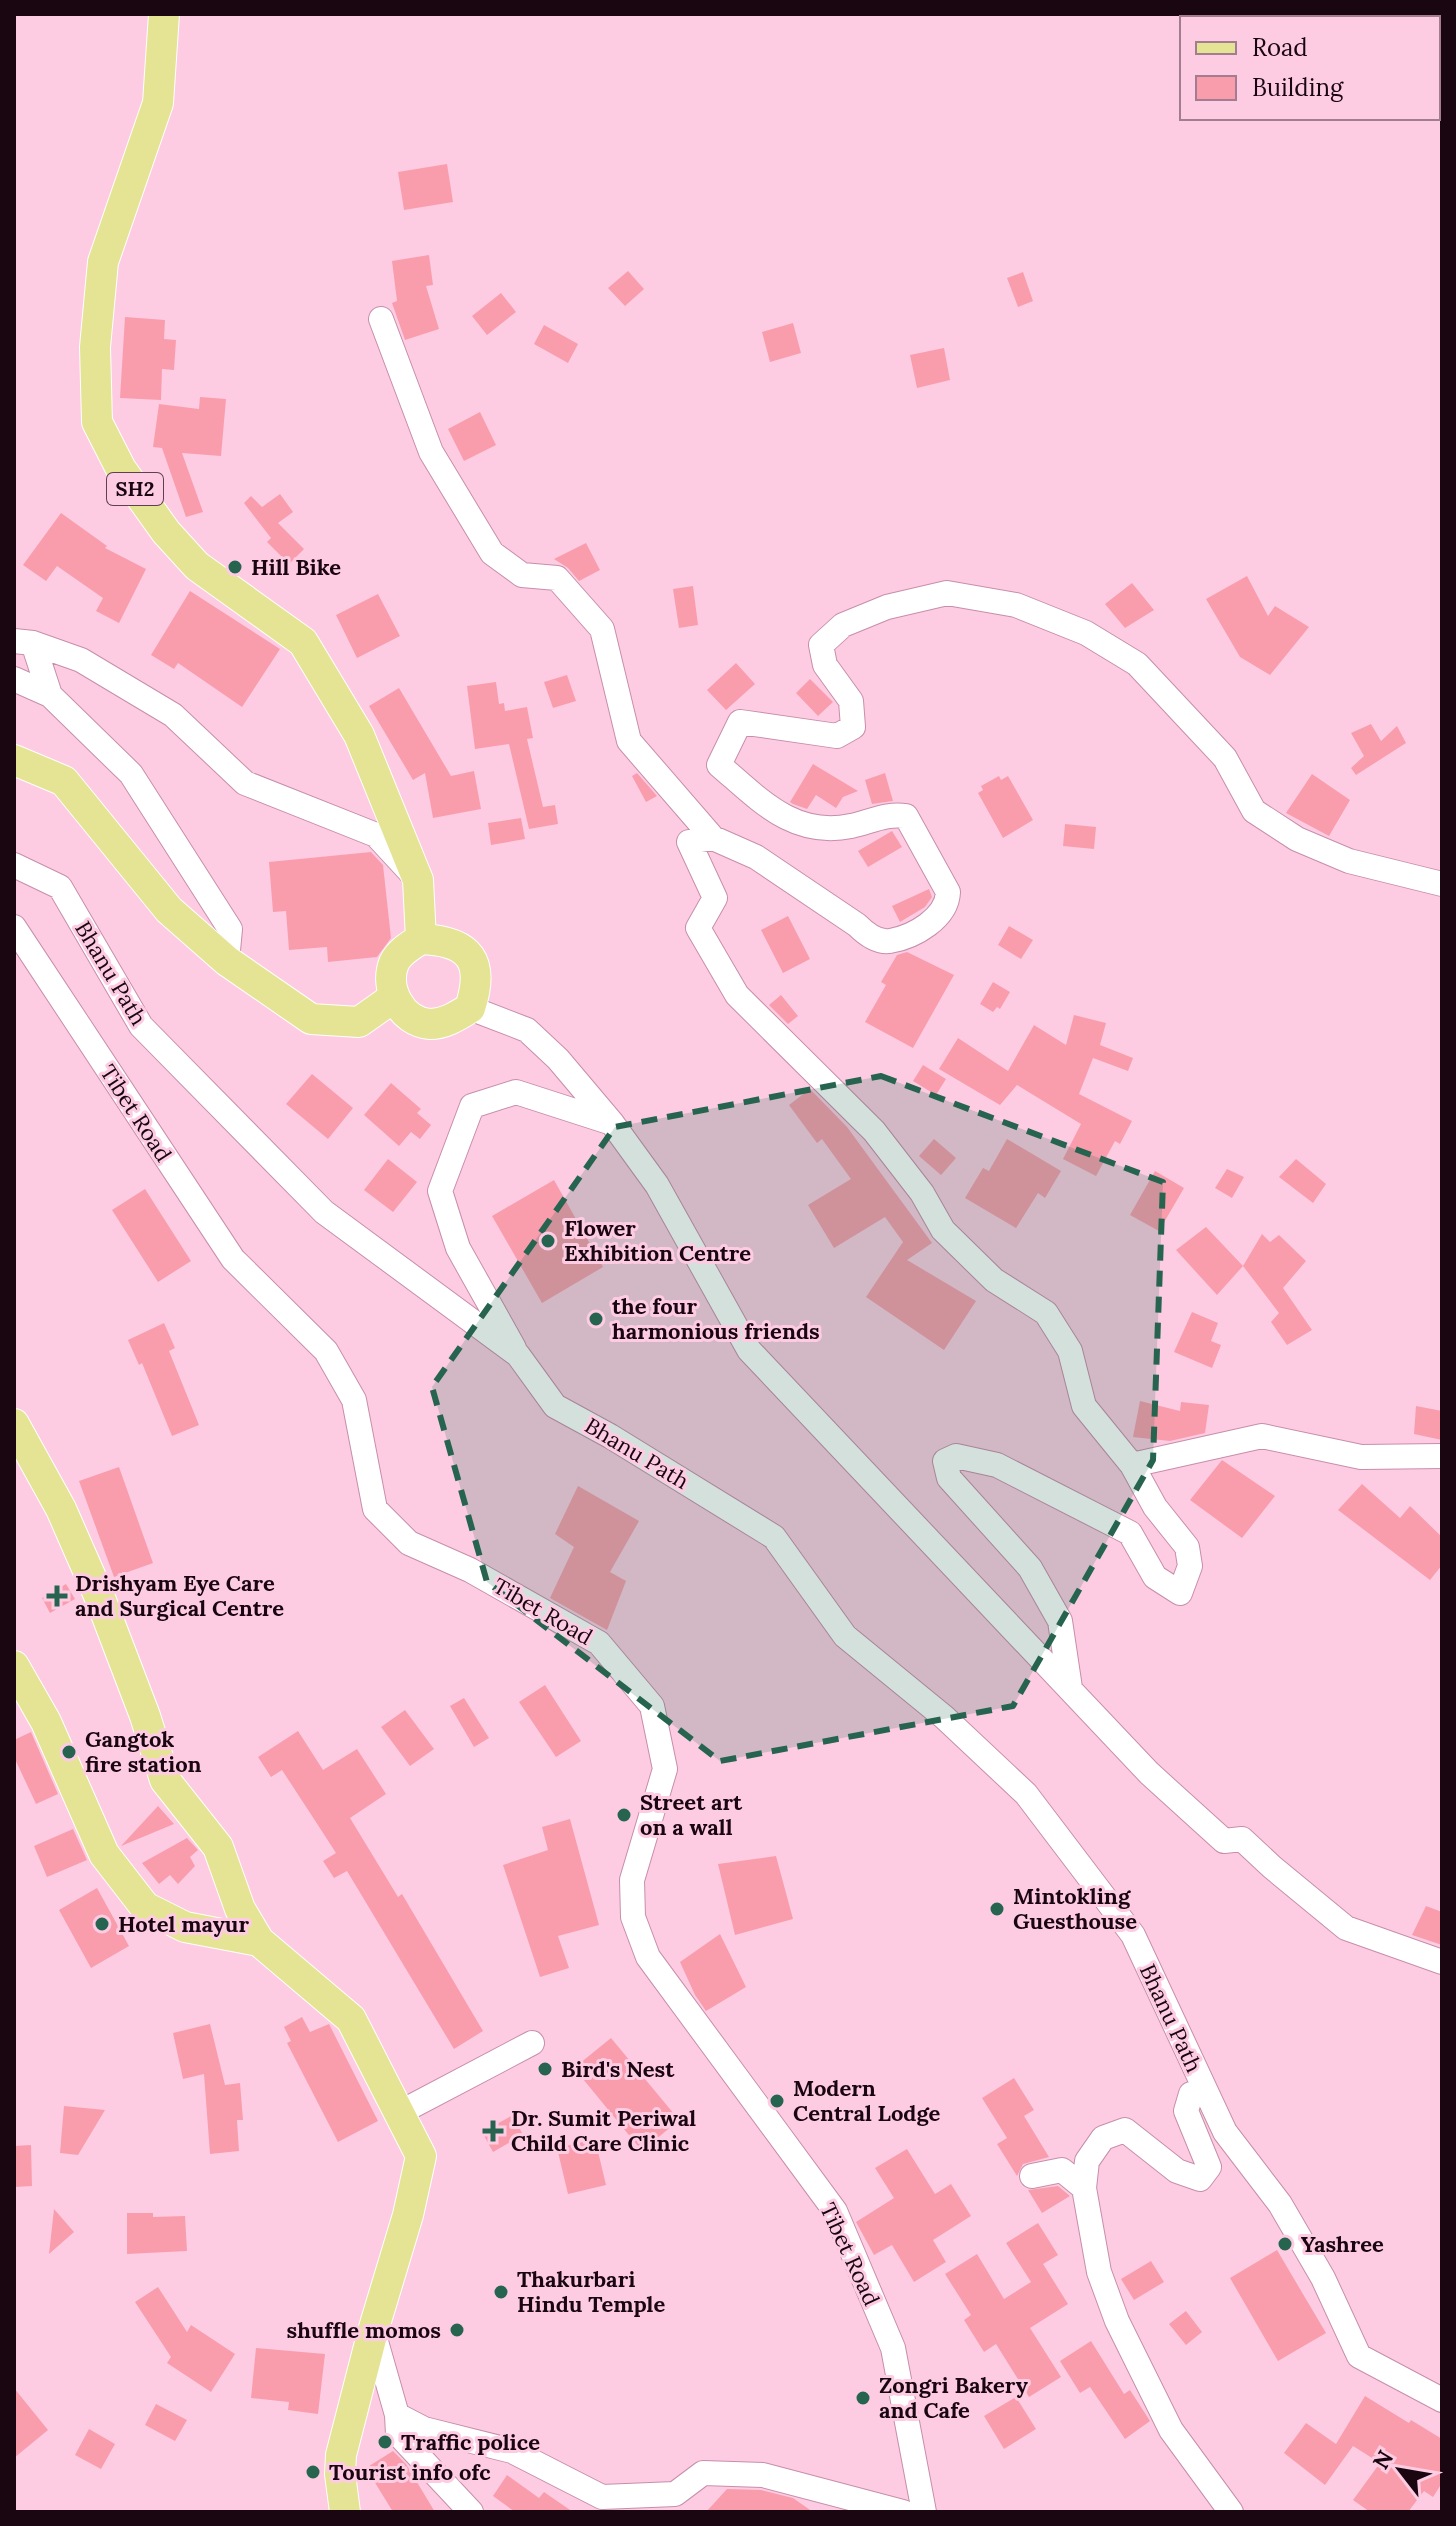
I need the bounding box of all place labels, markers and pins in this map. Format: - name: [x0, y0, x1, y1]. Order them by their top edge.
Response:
- place label: Hill Bike: [251, 553, 341, 581]
- marker: Hill Bike: [226, 558, 244, 576]
- place label: Flower Exhibition Centre: [564, 1214, 751, 1267]
- marker: Flower Exhibition Centre: [539, 1232, 557, 1250]
- place label: the four harmonious friends: [612, 1292, 820, 1345]
- marker: the four harmonious friends: [587, 1310, 605, 1328]
- place label: Drishyam Eye Care and Surgical Centre: [75, 1569, 284, 1622]
- marker: Drishyam Eye Care and Surgical Centre: [46, 1585, 68, 1607]
- place label: Gangtok fire station: [85, 1725, 202, 1778]
- marker: Gangtok fire station: [60, 1743, 78, 1761]
- place label: Street art on a wall: [640, 1788, 743, 1841]
- marker: Street art on a wall: [615, 1806, 633, 1824]
- place label: Mintokling Guesthouse: [1013, 1882, 1137, 1935]
- marker: Mintokling Guesthouse: [988, 1900, 1006, 1918]
- place label: Hotel mayur: [118, 1910, 249, 1938]
- marker: Hotel mayur: [93, 1915, 111, 1933]
- place label: Bird's Nest: [561, 2055, 675, 2083]
- marker: Bird's Nest: [536, 2060, 554, 2078]
- place label: Modern Central Lodge: [793, 2074, 941, 2127]
- marker: Modern Central Lodge: [768, 2092, 786, 2110]
- place label: Dr. Sumit Periwal Child Care Clinic: [511, 2104, 696, 2157]
- marker: Dr. Sumit Periwal Child Care Clinic: [482, 2120, 504, 2142]
- place label: Yashree: [1301, 2230, 1384, 2258]
- marker: Yashree: [1276, 2235, 1294, 2253]
- place label: Thakurbari Hindu Temple: [517, 2265, 665, 2318]
- marker: Thakurbari Hindu Temple: [492, 2283, 510, 2301]
- place label: shuffle momos: [287, 2316, 441, 2344]
- marker: shuffle momos: [448, 2321, 466, 2339]
- place label: Zongri Bakery and Cafe: [879, 2371, 1029, 2424]
- marker: Zongri Bakery and Cafe: [854, 2389, 872, 2407]
- place label: Traffic police: [401, 2428, 540, 2456]
- marker: Traffic police: [376, 2433, 394, 2451]
- place label: Tourist info ofc: [329, 2458, 491, 2486]
- marker: Tourist info ofc: [304, 2463, 322, 2481]

